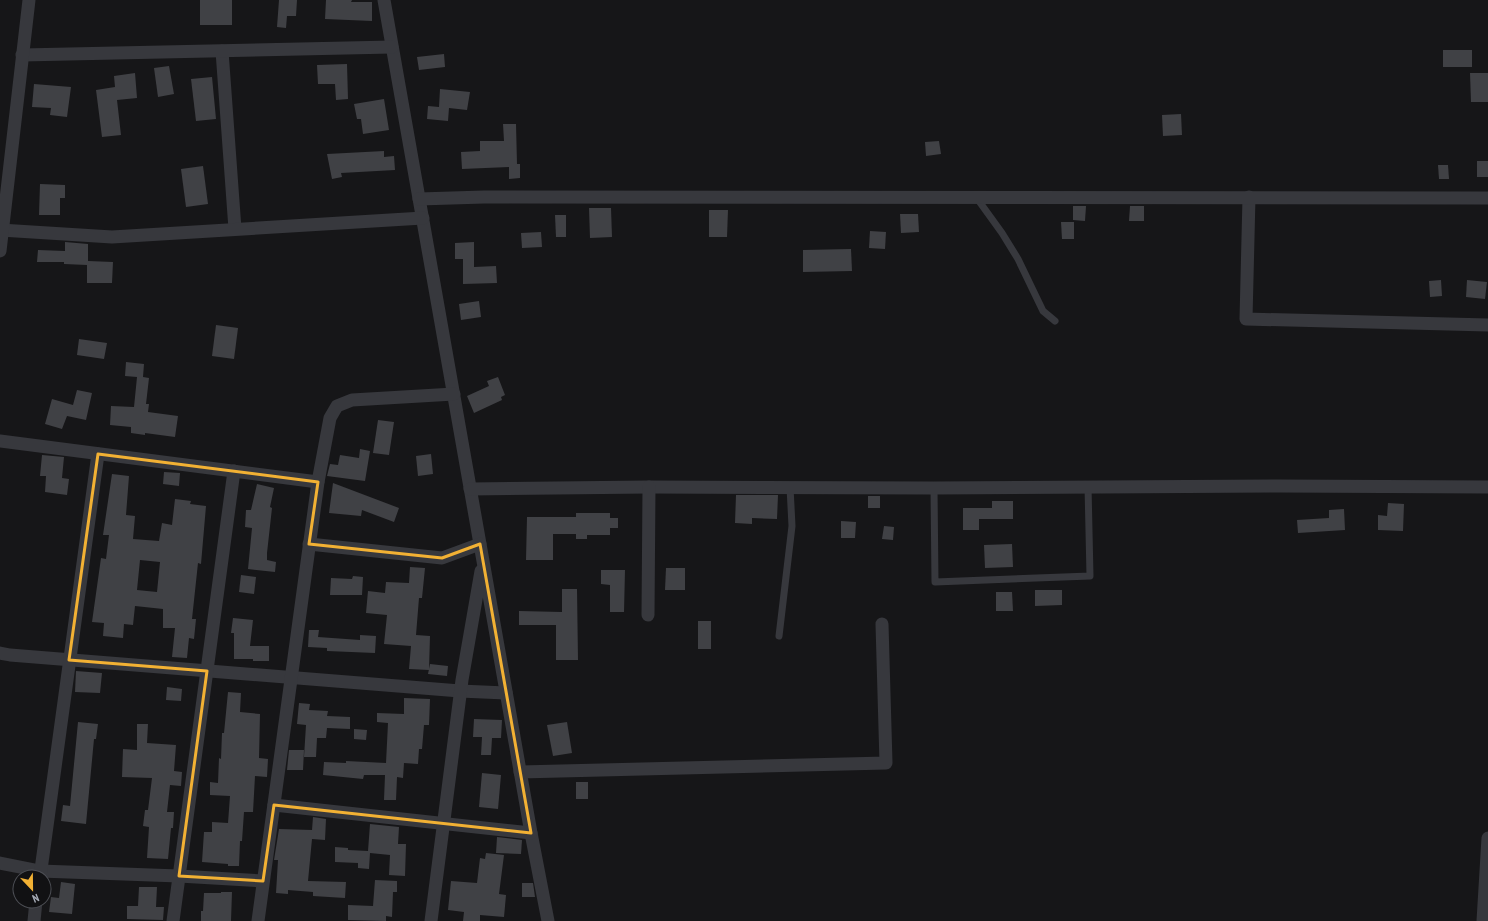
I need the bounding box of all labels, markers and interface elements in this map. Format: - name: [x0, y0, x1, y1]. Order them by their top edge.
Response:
- north arrow: [12, 869, 52, 909]
- text: N: [30, 891, 41, 906]

